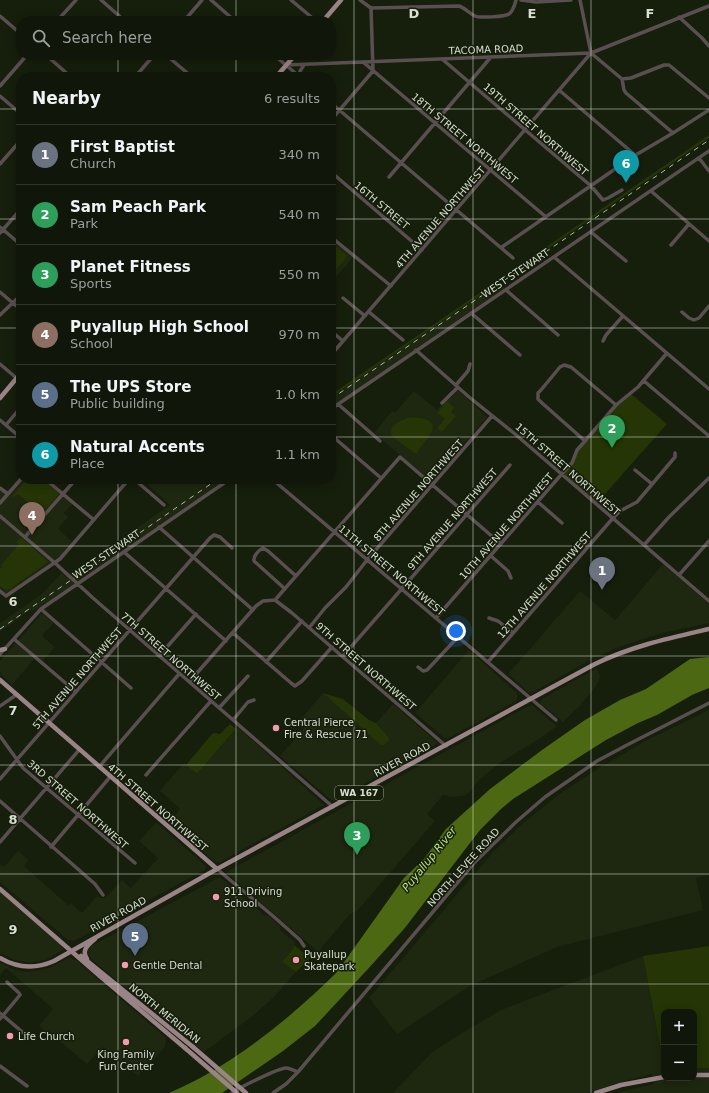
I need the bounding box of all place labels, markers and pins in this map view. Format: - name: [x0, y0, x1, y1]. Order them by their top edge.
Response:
- pin: 6: [613, 150, 639, 183]
- pin: 2: [599, 415, 625, 448]
- pin: 4: [19, 502, 45, 535]
- pin: 1: [589, 557, 615, 590]
- place label: Central Pierce Fire & Rescue 71: [284, 717, 368, 740]
- marker: Central Pierce Fire & Rescue 71: [271, 723, 281, 733]
- pin: 3: [344, 822, 370, 855]
- place label: 911 Driving School: [224, 886, 282, 909]
- marker: 911 Driving School: [211, 892, 221, 902]
- pin: 5: [122, 923, 148, 956]
- place label: Puyallup Skatepark: [304, 949, 355, 972]
- marker: Puyallup Skatepark: [291, 955, 301, 965]
- marker: Gentle Dental: [120, 960, 130, 970]
- place label: Gentle Dental: [133, 960, 202, 971]
- marker: Life Church: [5, 1031, 15, 1041]
- place label: Life Church: [18, 1031, 75, 1042]
- marker: King Family Fun Center: [121, 1037, 131, 1047]
- place label: King Family Fun Center: [97, 1049, 155, 1072]

